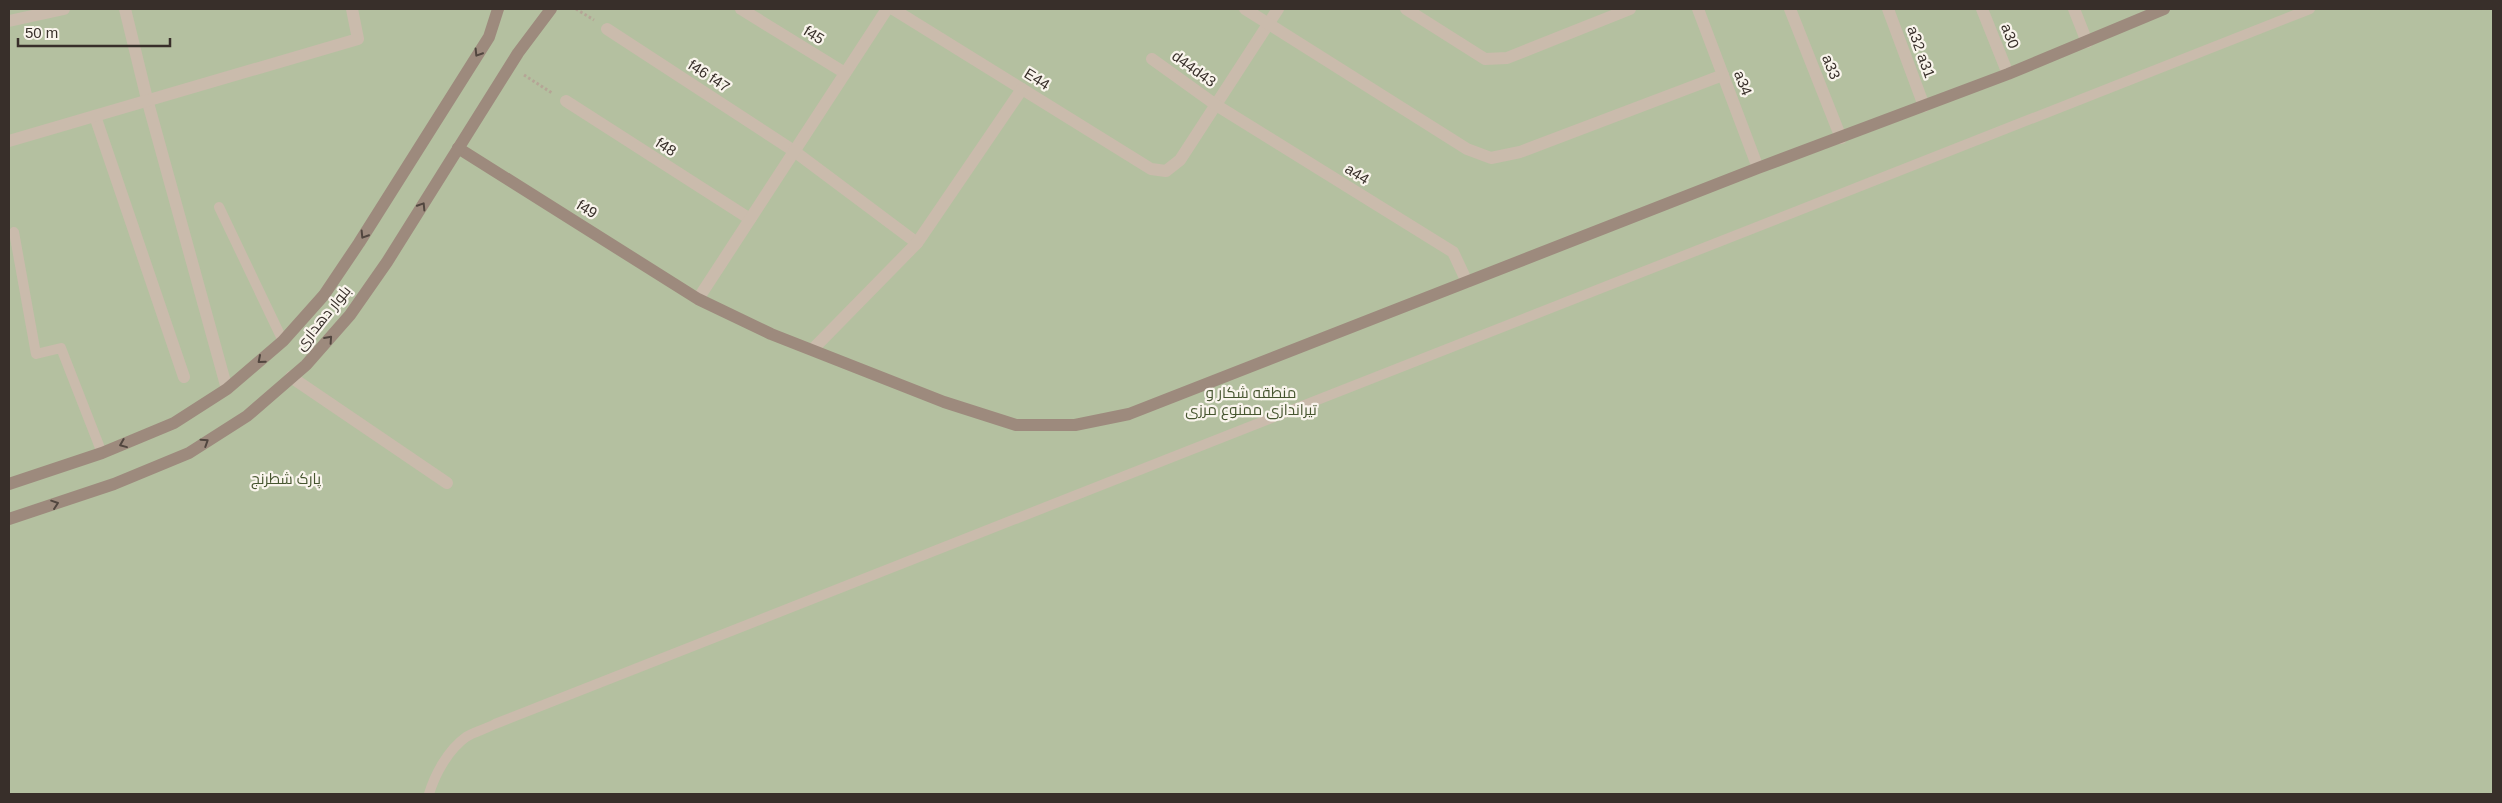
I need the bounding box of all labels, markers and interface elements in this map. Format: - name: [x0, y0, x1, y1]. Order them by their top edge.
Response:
- scale bar: [18, 15, 170, 47]
- street label: a30: [1998, 21, 2023, 51]
- street label: f45: [801, 22, 828, 47]
- street label: a32 a31: [1904, 23, 1939, 80]
- text: 50 m: [25, 24, 58, 41]
- street label: d44d43: [1169, 47, 1220, 90]
- one-way arrow: [475, 48, 485, 57]
- street label: a33: [1819, 52, 1844, 82]
- street label: f46 f47: [685, 56, 733, 95]
- street label: E44: [1021, 64, 1053, 93]
- street label: a34: [1731, 68, 1756, 98]
- street label: f48: [653, 134, 680, 159]
- street label: a44: [1342, 160, 1372, 187]
- street label: f49: [574, 196, 601, 221]
- one-way arrow: [416, 202, 425, 211]
- one-way arrow: [361, 230, 370, 239]
- street label: بلوار دهداری: [291, 282, 355, 355]
- one-way arrow: [324, 335, 333, 344]
- one-way arrow: [258, 354, 267, 363]
- park label: منطقه شکار و تیراندازی ممنوع مرزی: [1185, 384, 1317, 421]
- one-way arrow: [120, 438, 128, 448]
- one-way arrow: [200, 439, 209, 449]
- park label: پارک شطرنج: [251, 470, 321, 490]
- one-way arrow: [50, 499, 59, 509]

